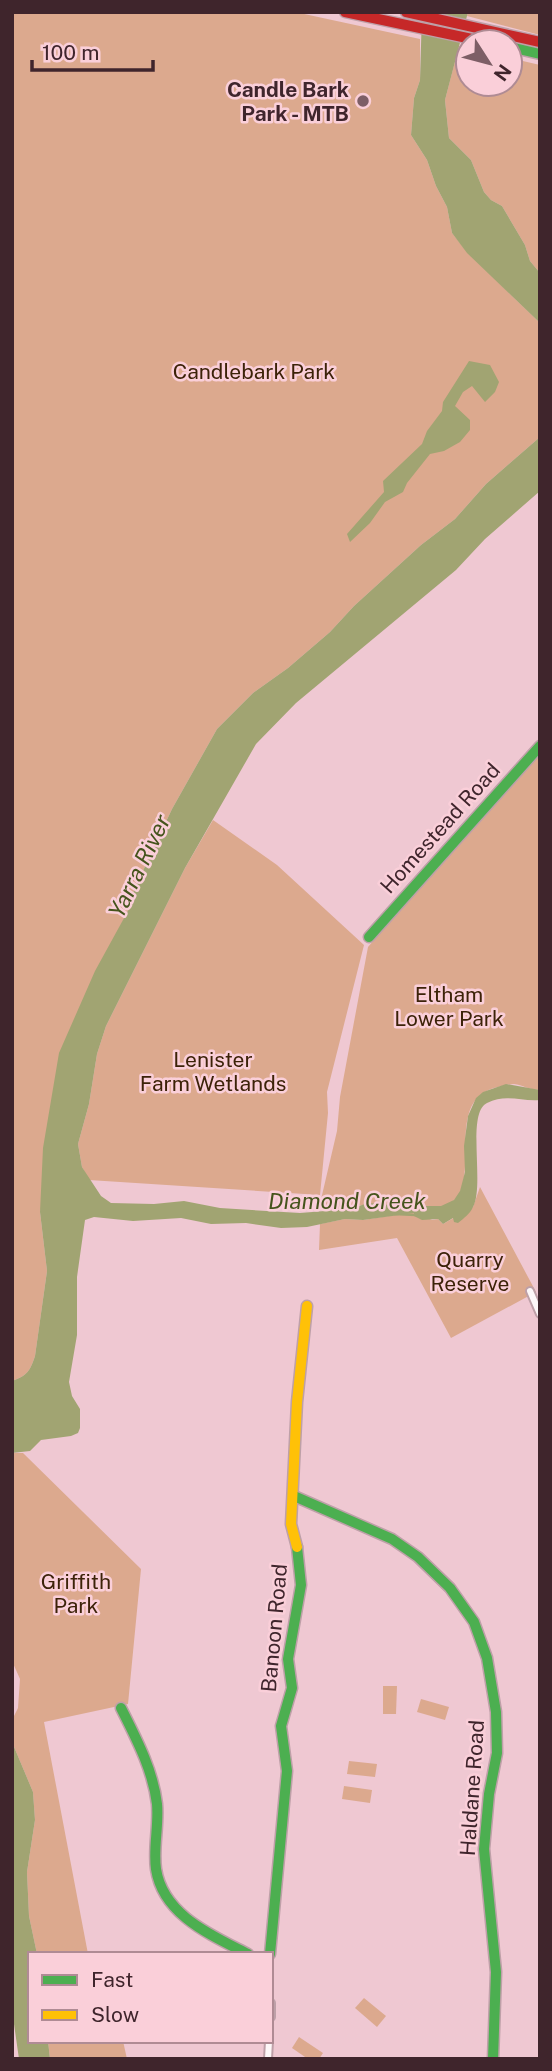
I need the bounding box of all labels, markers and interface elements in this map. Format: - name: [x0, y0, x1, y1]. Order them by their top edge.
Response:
- scale bar: [32, 28, 152, 72]
- north arrow: [454, 28, 524, 98]
- text: 100 m: [42, 40, 99, 65]
- text: N: [489, 61, 516, 85]
- place label: Candle Bark Park - MTB: [227, 77, 349, 126]
- marker: Candle Bark Park - MTB: [355, 93, 371, 109]
- park label: Candlebark Park: [173, 359, 335, 384]
- street label: Homestead Road: [375, 758, 505, 898]
- water label: Yarra River: [102, 810, 176, 922]
- park label: Eltham Lower Park: [394, 982, 504, 1031]
- park label: Lenister Farm Wetlands: [140, 1047, 286, 1096]
- water label: Diamond Creek: [268, 1187, 426, 1214]
- park label: Quarry Reserve: [431, 1247, 509, 1296]
- street label: Banoon Road: [256, 1563, 292, 1693]
- park label: Griffith Park: [41, 1569, 111, 1618]
- street label: Haldane Road: [455, 1719, 489, 1857]
- legend: [28, 1952, 273, 2043]
- text: Fast: [91, 1967, 133, 1992]
- text: Slow: [91, 2002, 139, 2027]

